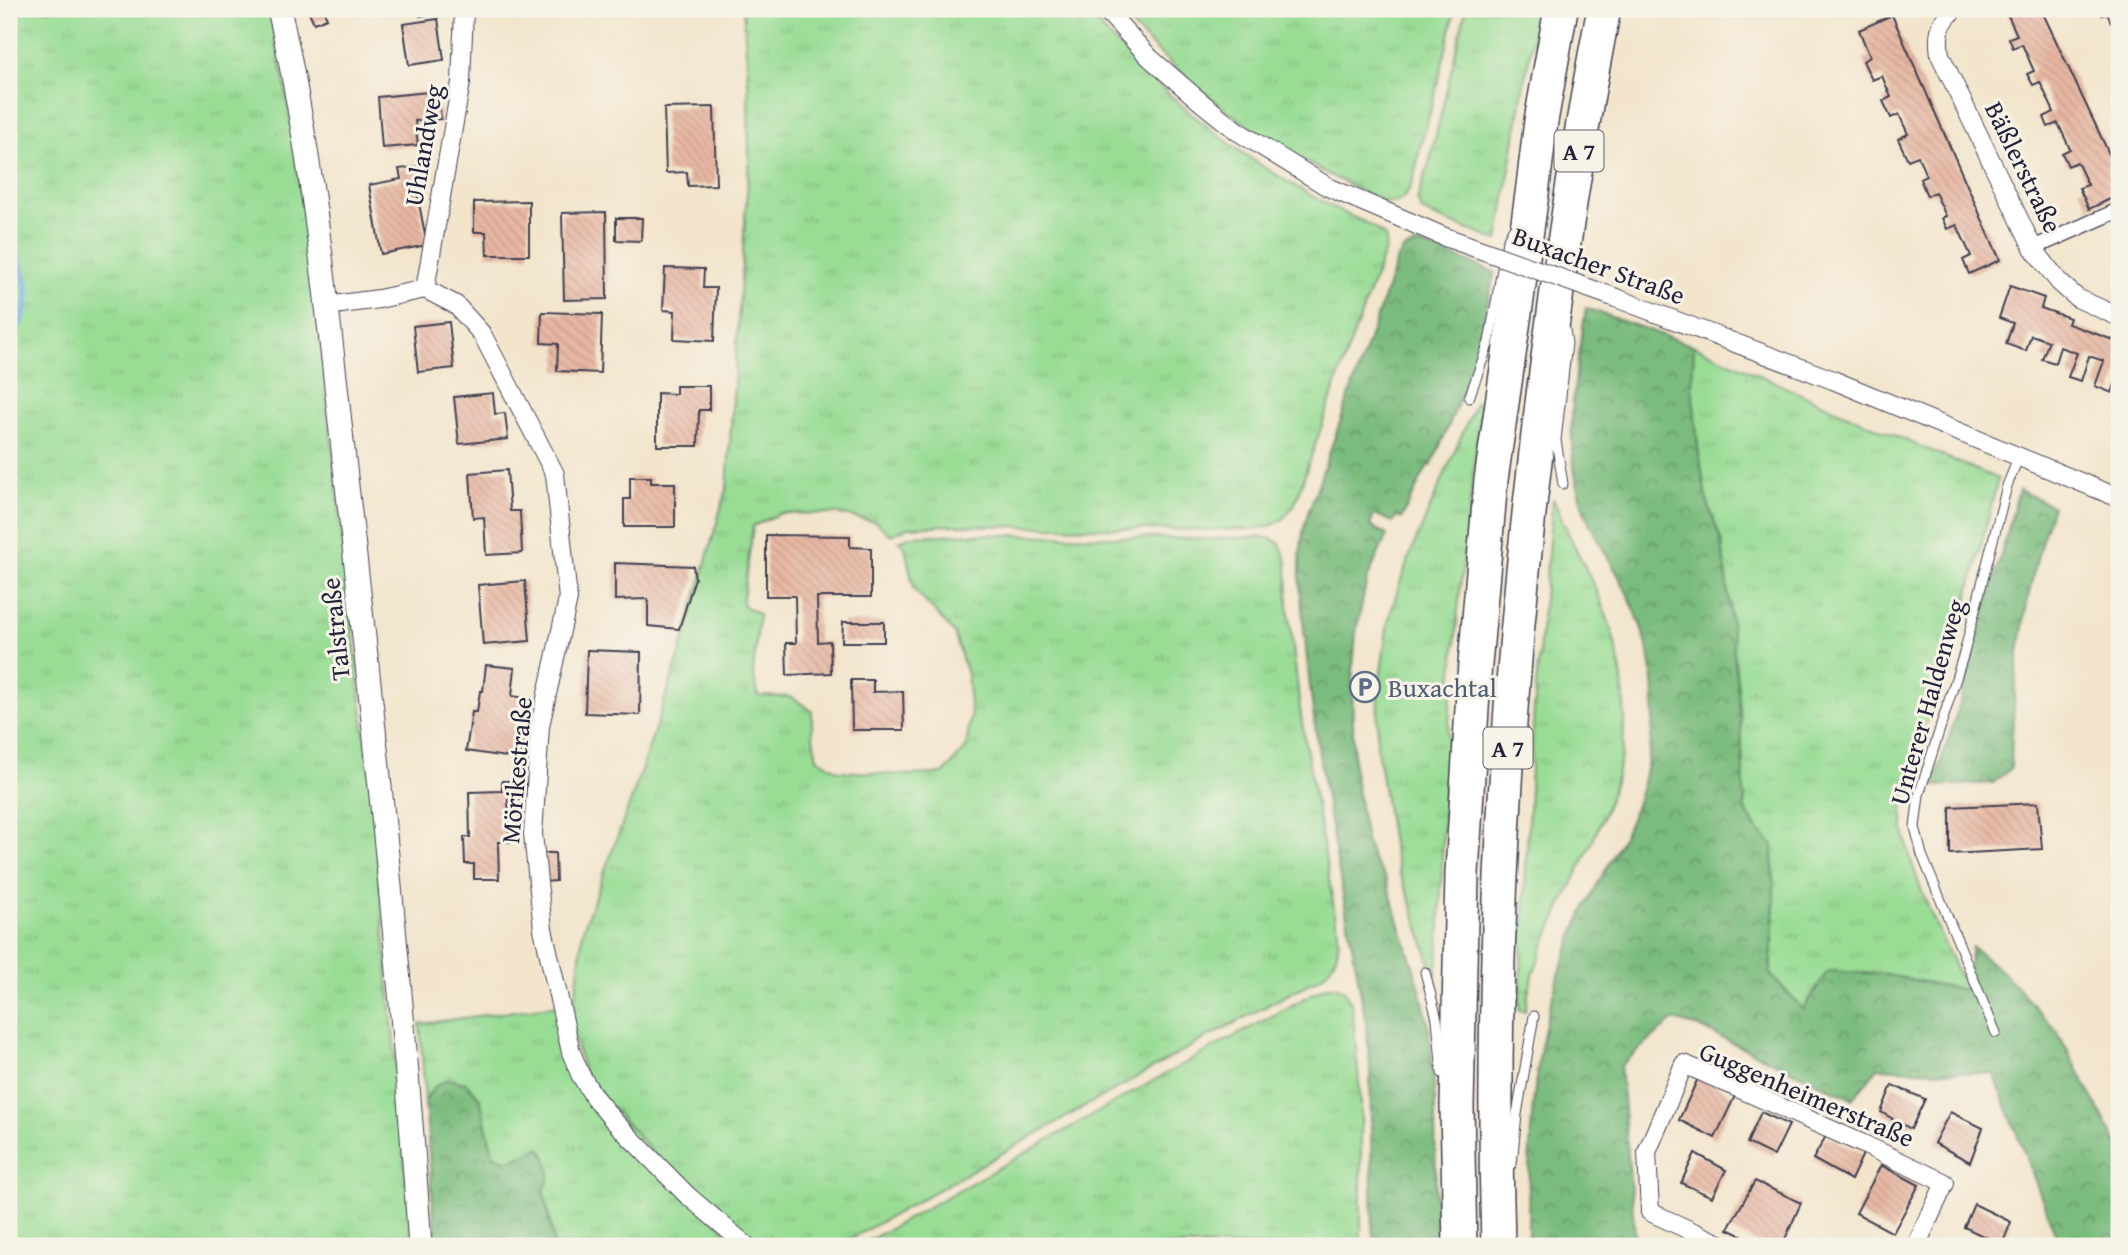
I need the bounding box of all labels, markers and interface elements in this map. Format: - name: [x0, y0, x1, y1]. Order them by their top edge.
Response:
- street label: Uhlandweg: [393, 81, 453, 209]
- street label: Bäßlerstraße: [1975, 95, 2073, 239]
- road number: A 7: [1554, 131, 1604, 172]
- street label: Buxacher Straße: [1507, 216, 1691, 314]
- street label: Talstraße: [310, 576, 360, 682]
- street label: Unterer Haldenweg: [1879, 594, 1975, 810]
- place label: Buxachtal: [1388, 668, 1497, 707]
- parking icon: Buxachtal: [1348, 670, 1382, 704]
- street label: Mörikestraße: [490, 695, 542, 845]
- road number: A 7: [1484, 728, 1532, 768]
- street label: Guggenheimerstraße: [1694, 1031, 1920, 1157]

